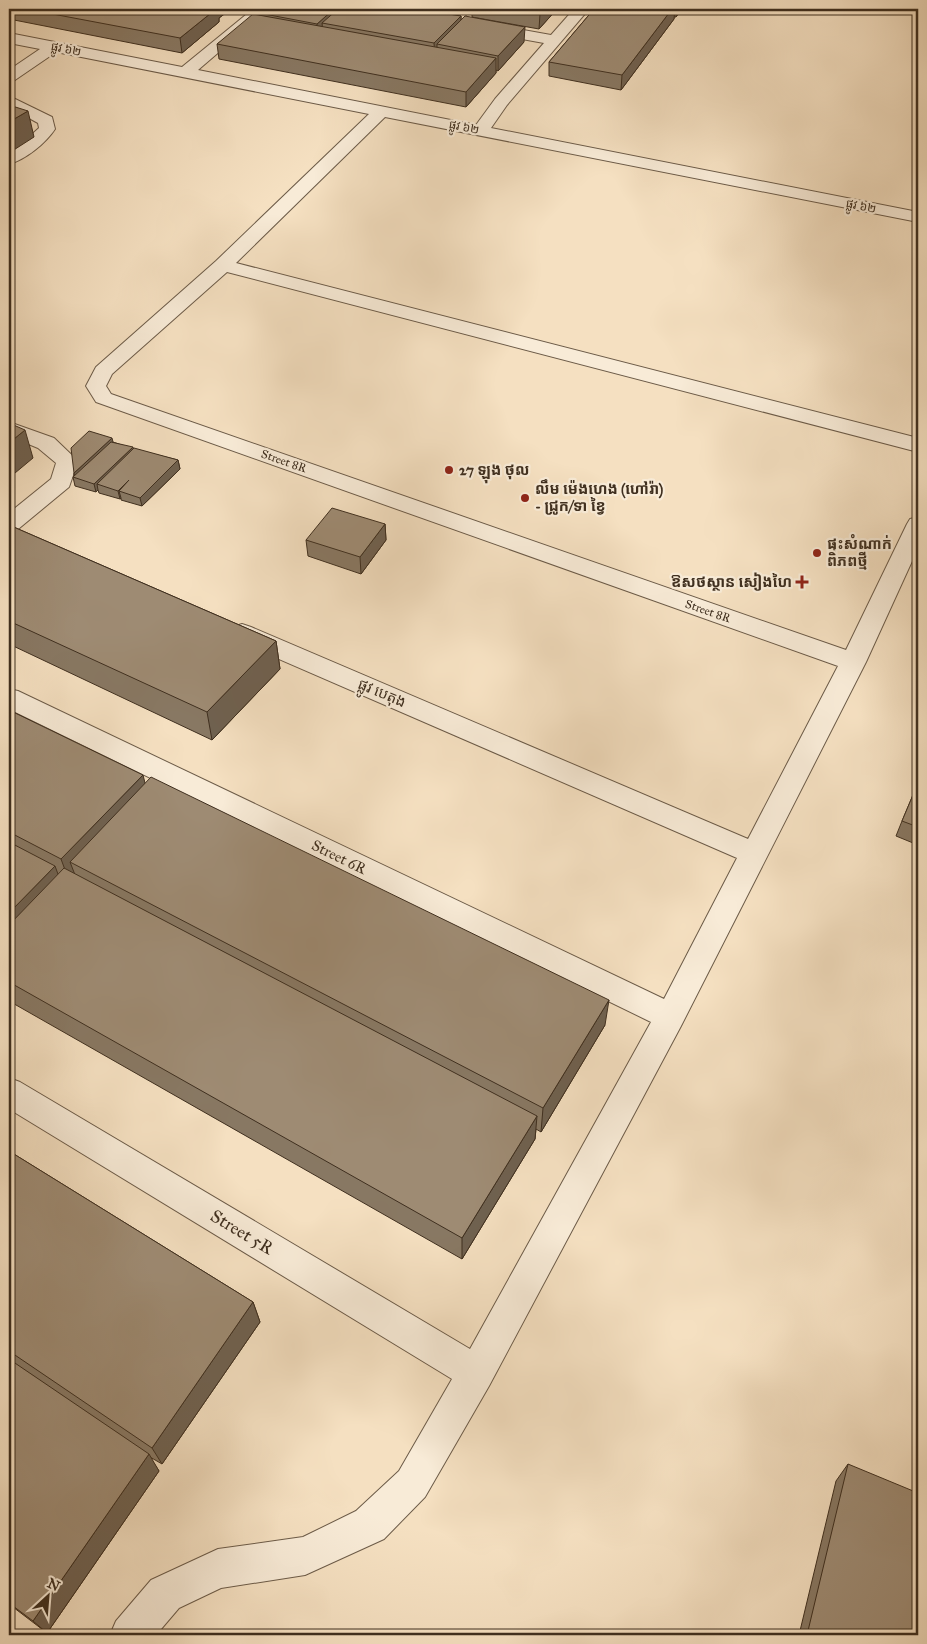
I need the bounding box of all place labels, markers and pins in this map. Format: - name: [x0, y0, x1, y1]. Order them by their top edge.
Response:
- place label: 27 ឡុង ថុល: [459, 461, 530, 484]
- marker: 27 ឡុង ថុល: [443, 464, 455, 476]
- place label: លឹម ម៉េងហេង (ហៅរ៉ា) - ជ្រូក/ទា ខ្វៃ: [535, 479, 663, 515]
- marker: លឹម ម៉េងហេង (ហៅរ៉ា) - ជ្រូក/ទា ខ្វៃ: [519, 492, 531, 504]
- place label: ផ្ទះសំណាក់ ពិភពថ្មី: [827, 533, 892, 570]
- marker: ផ្ទះសំណាក់ ពិភពថ្មី: [811, 547, 823, 559]
- place label: ឱសថស្ថាន សៀងហៃ: [671, 572, 792, 591]
- marker: ឱសថស្ថាន សៀងហៃ: [796, 576, 808, 588]

